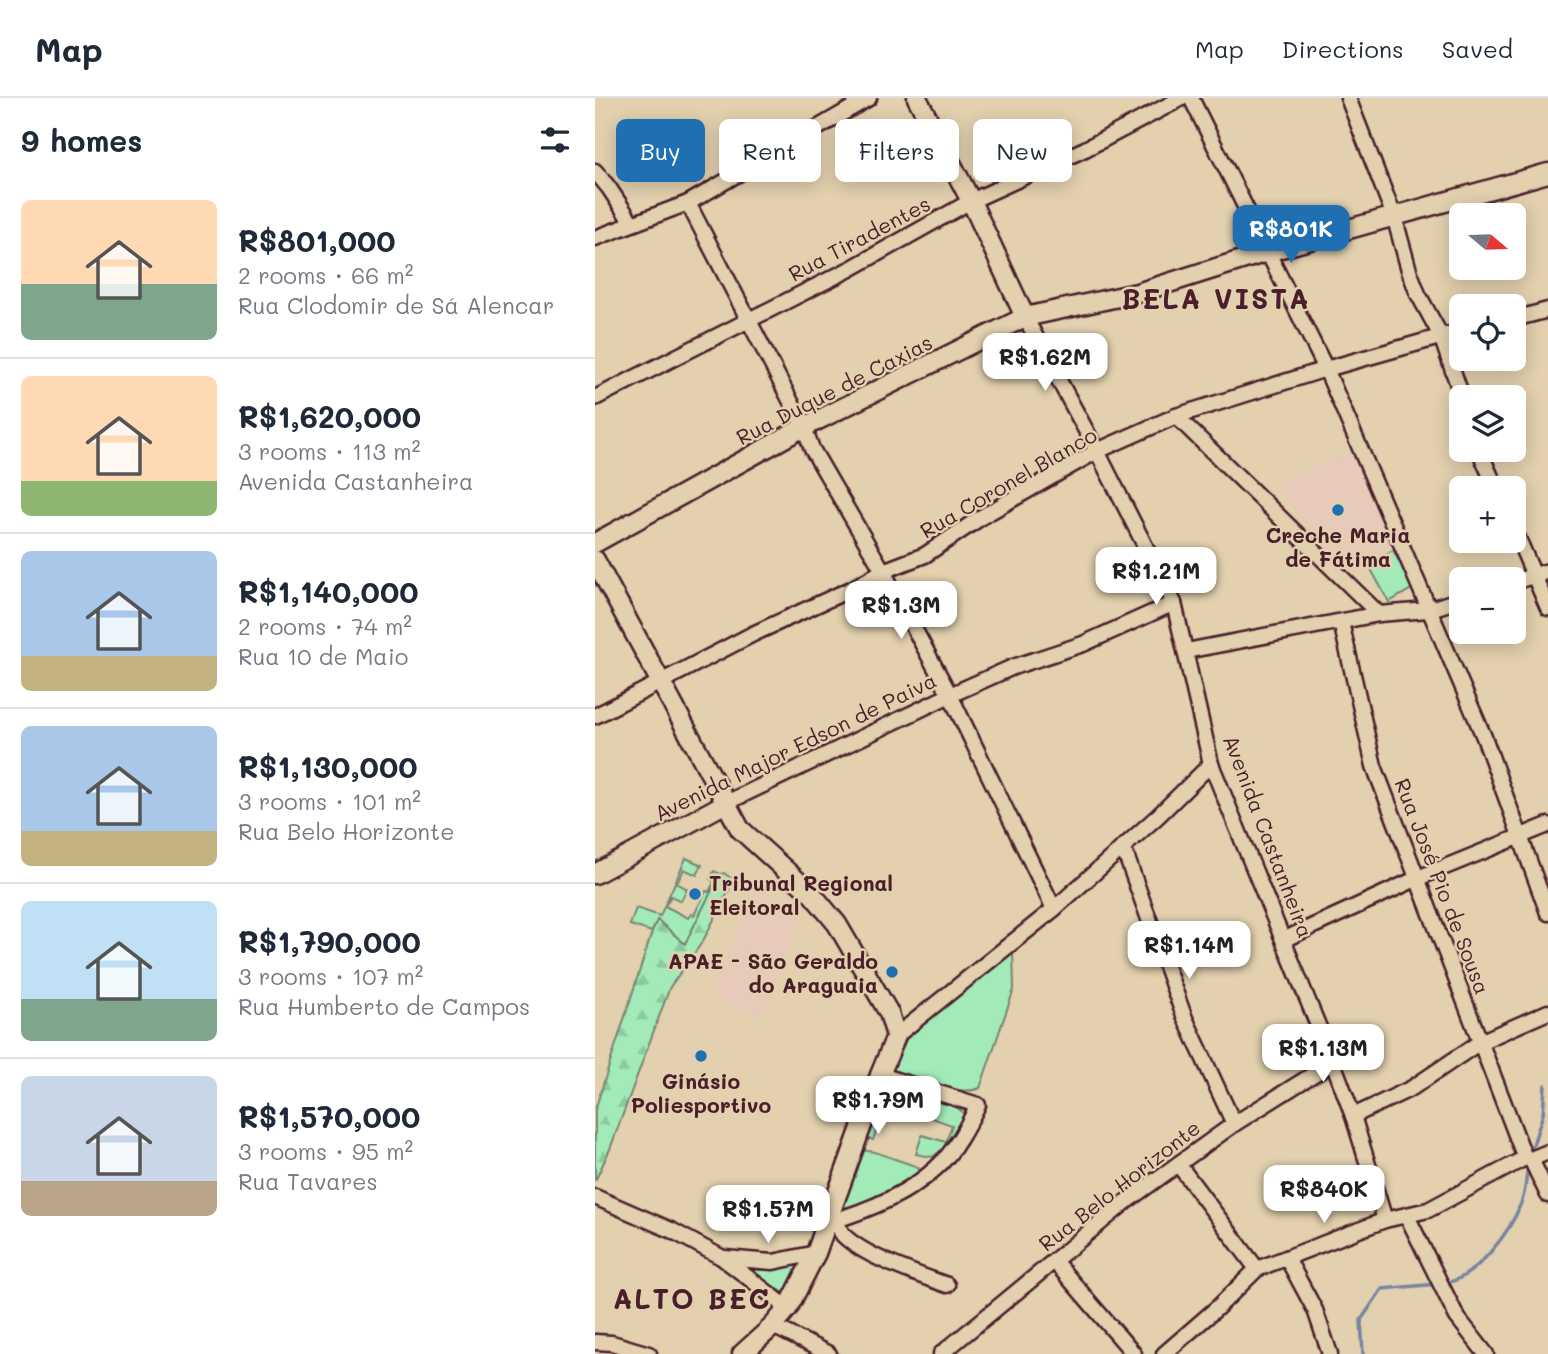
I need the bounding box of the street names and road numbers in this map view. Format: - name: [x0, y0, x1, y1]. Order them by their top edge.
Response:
- street label: Rua Tiradentes: [783, 189, 935, 287]
- street label: Rua Duque de Caxias: [731, 328, 937, 450]
- street label: Rua Coronel Blanco: [915, 420, 1101, 544]
- street label: Avenida Major Edson de Paiva: [650, 666, 940, 826]
- street label: Avenida Castanheira: [1218, 731, 1320, 941]
- street label: Rua José Pio de Sousa: [1389, 774, 1497, 998]
- street label: Rua Belo Horizonte: [1033, 1114, 1205, 1256]

